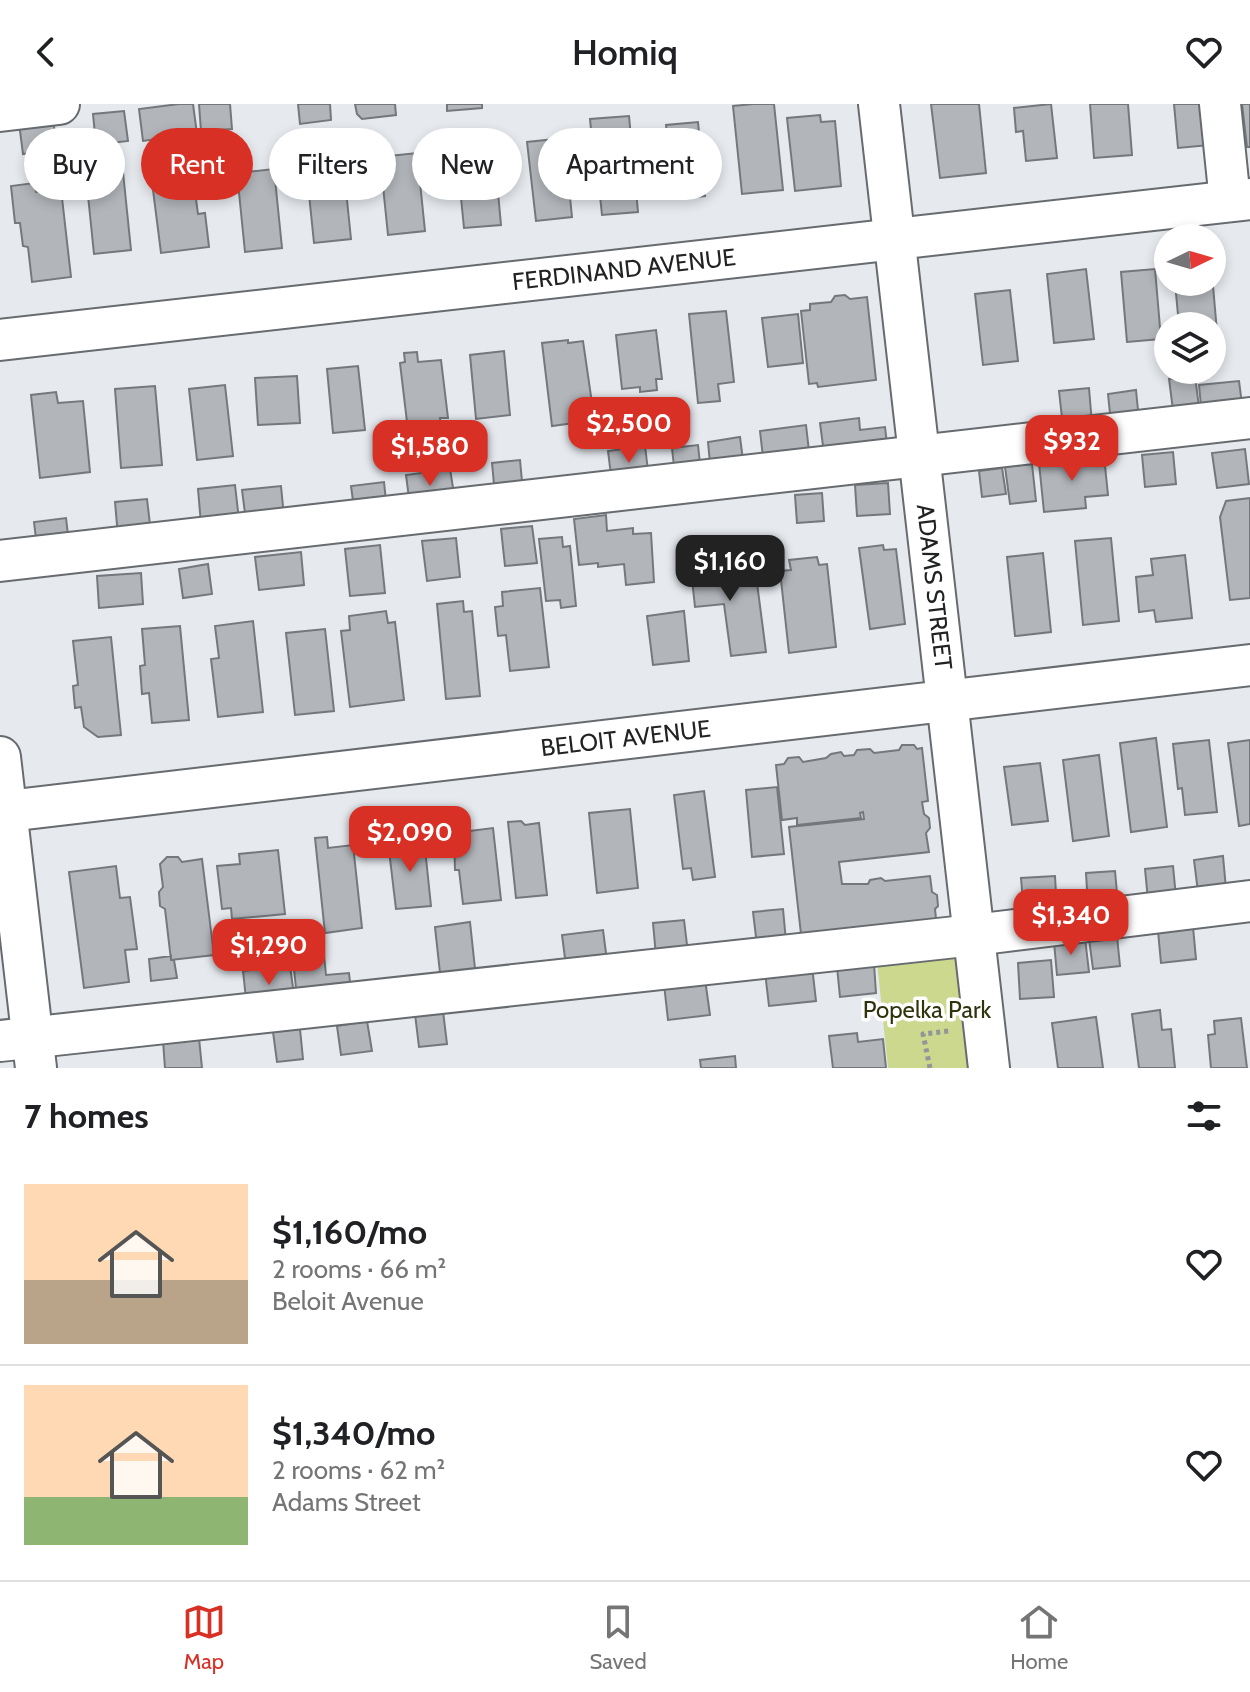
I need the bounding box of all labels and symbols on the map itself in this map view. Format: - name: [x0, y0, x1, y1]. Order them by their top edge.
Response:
- north arrow: [1154, 224, 1226, 296]
- street label: FERDINAND AVENUE: [511, 242, 737, 296]
- pin: $2,500: [564, 397, 694, 465]
- pin: $932: [1025, 415, 1119, 483]
- pin: $1,580: [365, 420, 495, 488]
- street label: ADAMS STREET: [911, 502, 958, 671]
- pin: $1,160: [665, 535, 795, 603]
- street label: BELOIT AVENUE: [539, 714, 712, 762]
- pin: $2,090: [345, 806, 475, 874]
- pin: $1,340: [1006, 889, 1136, 957]
- pin: $1,290: [204, 919, 334, 987]
- park label: Popelka Park: [863, 995, 992, 1024]

